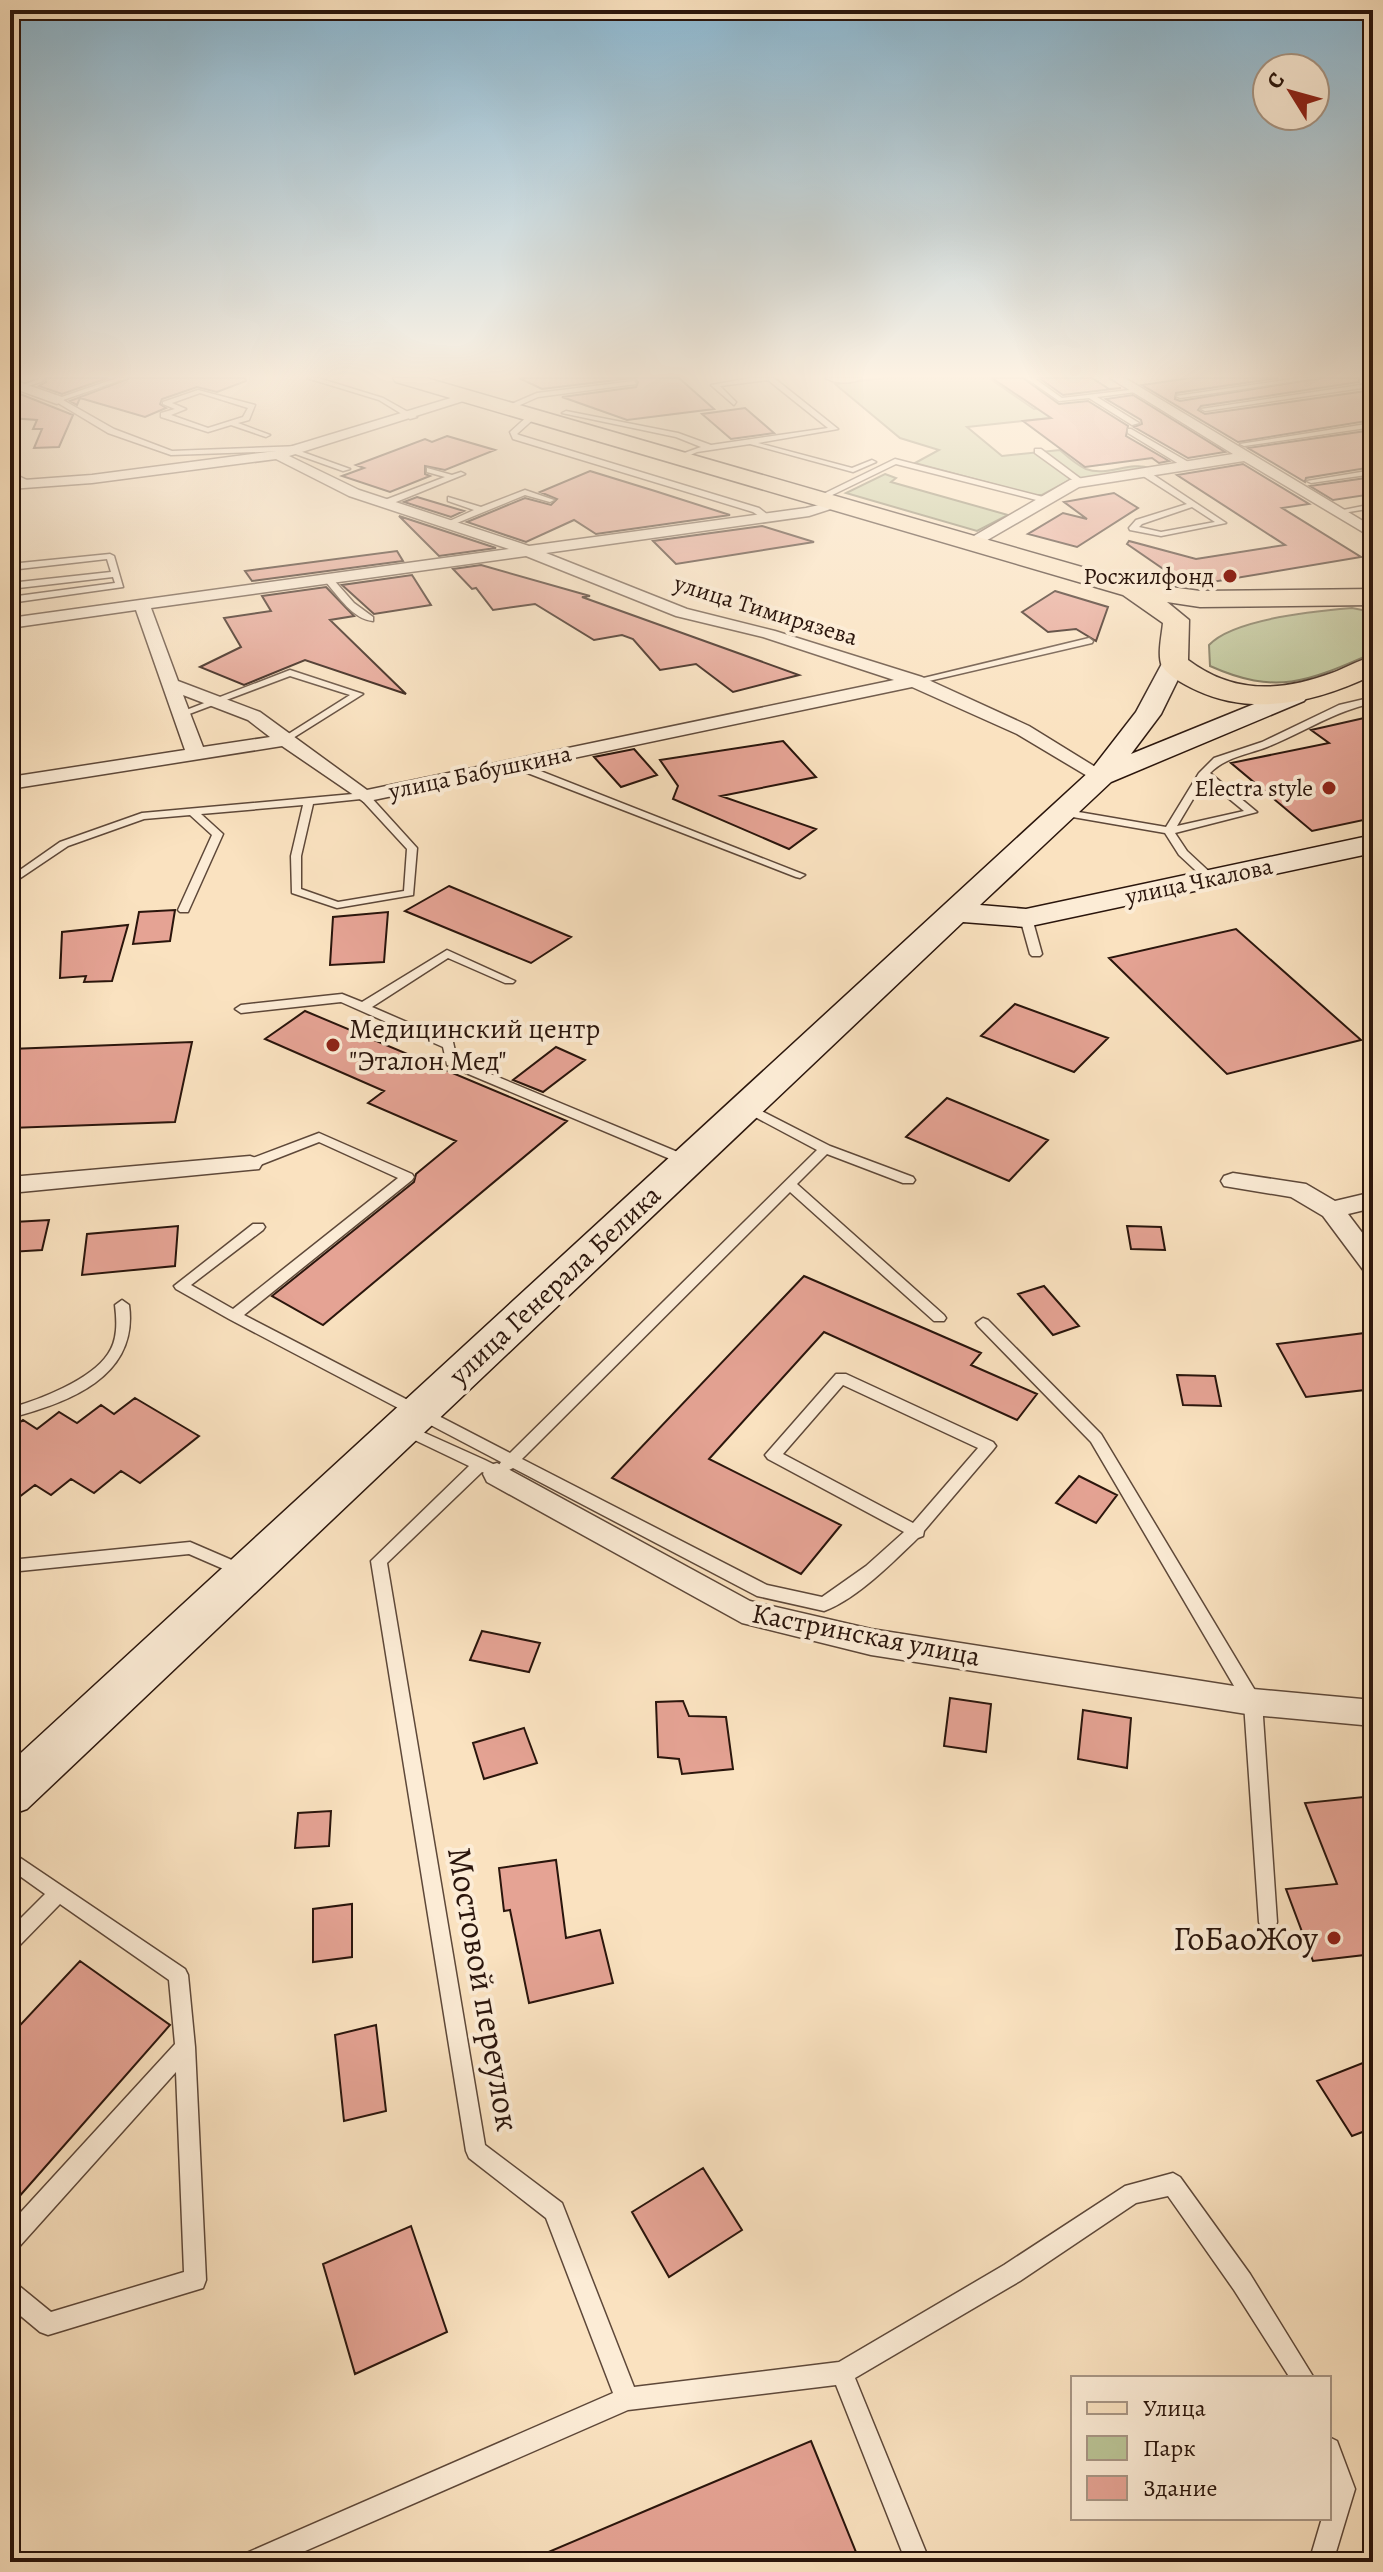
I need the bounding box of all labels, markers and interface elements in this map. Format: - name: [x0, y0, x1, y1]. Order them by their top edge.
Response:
- north arrow: [1251, 52, 1331, 132]
- text: С: [1260, 66, 1292, 95]
- place label: Росжилфонд: [1083, 560, 1214, 592]
- street label: улица Тимирязева: [669, 567, 862, 653]
- marker: Росжилфонд: [1221, 567, 1239, 585]
- street label: улица Бабушкина: [385, 737, 574, 807]
- place label: Electra style: [1194, 772, 1313, 804]
- marker: Electra style: [1320, 779, 1338, 797]
- street label: улица Чкалова: [1121, 850, 1276, 912]
- place label: Медицинский центр "Эталон Мед": [349, 1010, 600, 1080]
- marker: Медицинский центр "Эталон Мед": [324, 1036, 342, 1054]
- street label: улица Генерала Белика: [440, 1176, 669, 1394]
- street label: Кастринская улица: [748, 1594, 984, 1676]
- street label: Мостовой переулок: [436, 1843, 532, 2135]
- place label: ГоБаоЖоу: [1173, 1915, 1319, 1962]
- marker: ГоБаоЖоу: [1325, 1929, 1343, 1947]
- legend: [1071, 2376, 1331, 2520]
- text: Улица: [1143, 2392, 1206, 2424]
- text: Парк: [1143, 2432, 1196, 2464]
- text: Здание: [1143, 2472, 1218, 2504]

